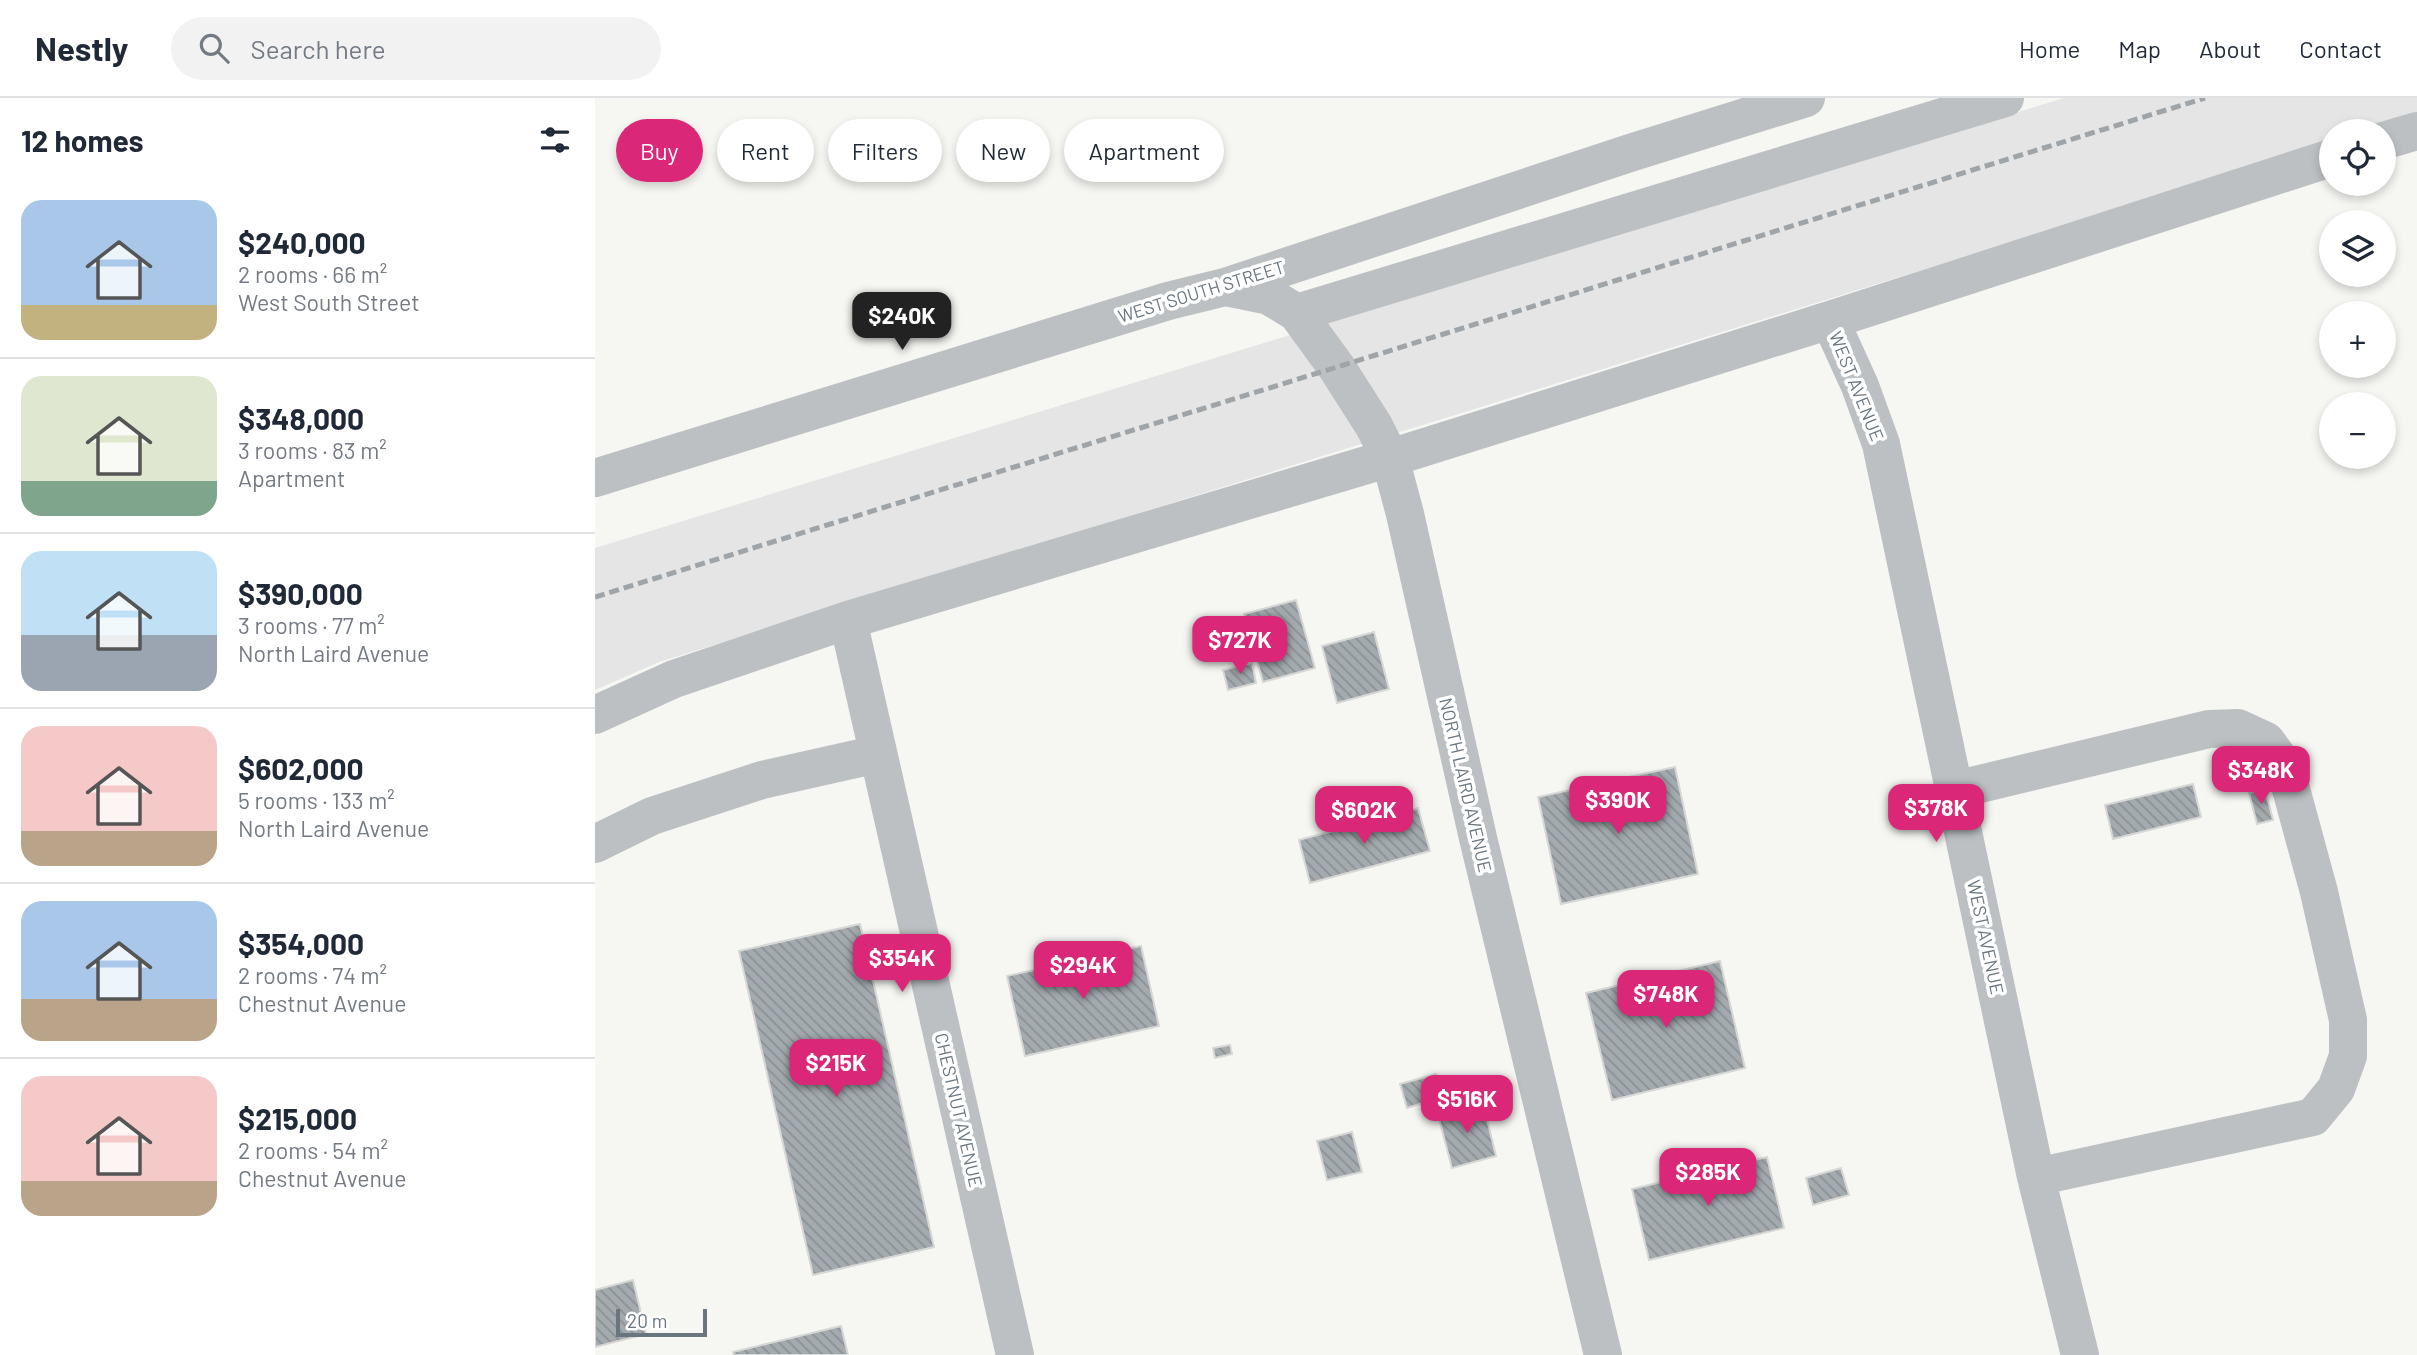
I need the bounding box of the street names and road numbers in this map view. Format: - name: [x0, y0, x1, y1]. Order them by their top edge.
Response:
- street label: WEST SOUTH STREET: [1115, 255, 1287, 327]
- street label: WEST AVENUE: [1825, 328, 1889, 444]
- street label: NORTH LAIRD AVENUE: [1435, 696, 1497, 874]
- street label: WEST AVENUE: [1963, 878, 2009, 996]
- street label: CHESTNUT AVENUE: [931, 1031, 987, 1189]

